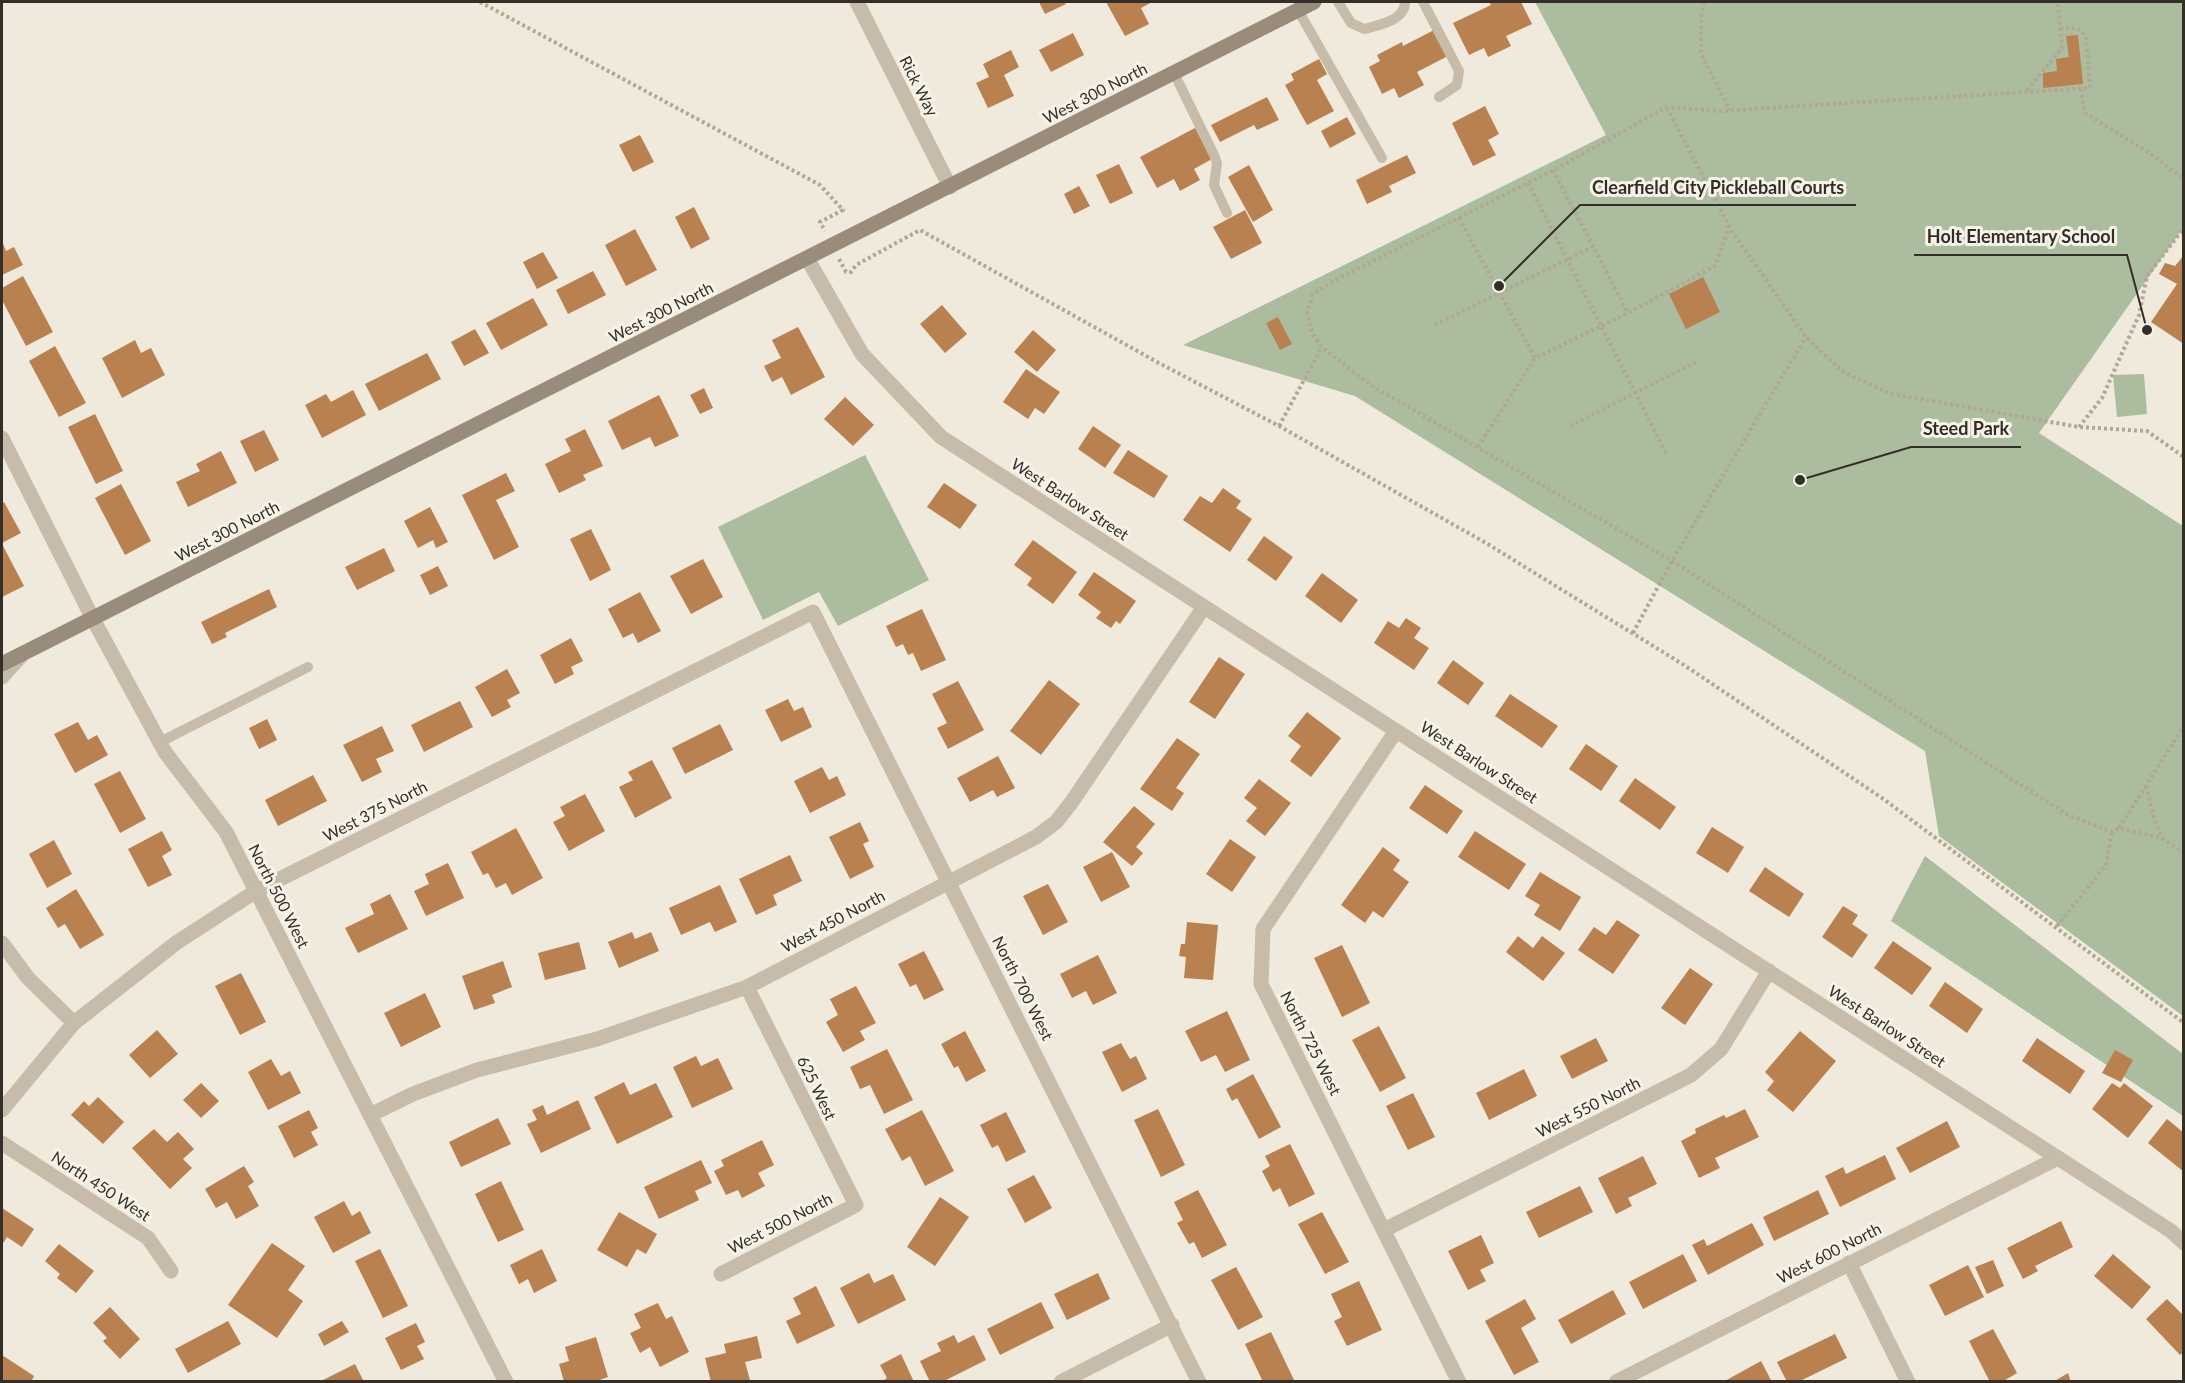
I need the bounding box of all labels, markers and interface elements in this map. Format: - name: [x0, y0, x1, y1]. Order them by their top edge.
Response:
- street label: Rick Way: [896, 52, 943, 120]
- street label: West 300 North: [1040, 58, 1150, 127]
- callout: Clearfield City Pickleball Courts: [1580, 169, 1856, 205]
- text: Clearfield City Pickleball Courts: [1592, 176, 1844, 198]
- callout: Holt Elementary School: [1914, 219, 2127, 255]
- text: Holt Elementary School: [1927, 225, 2115, 247]
- street label: West 300 North: [606, 277, 716, 346]
- callout: Steed Park: [1911, 411, 2021, 447]
- text: Steed Park: [1923, 417, 2010, 439]
- street label: West Barlow Street: [1008, 454, 1133, 544]
- street label: West 300 North: [172, 496, 282, 565]
- street label: West Barlow Street: [1417, 717, 1542, 807]
- street label: West 375 North: [320, 776, 430, 845]
- street label: North 500 West: [245, 841, 314, 951]
- street label: West 450 North: [778, 885, 888, 956]
- street label: North 700 West: [989, 933, 1058, 1043]
- street label: West Barlow Street: [1825, 981, 1950, 1071]
- street label: North 725 West: [1277, 988, 1346, 1098]
- street label: 625 West: [794, 1053, 841, 1123]
- street label: West 550 North: [1533, 1072, 1643, 1141]
- street label: North 450 West: [48, 1147, 155, 1225]
- street label: West 500 North: [725, 1188, 835, 1257]
- street label: West 600 North: [1774, 1218, 1884, 1287]

